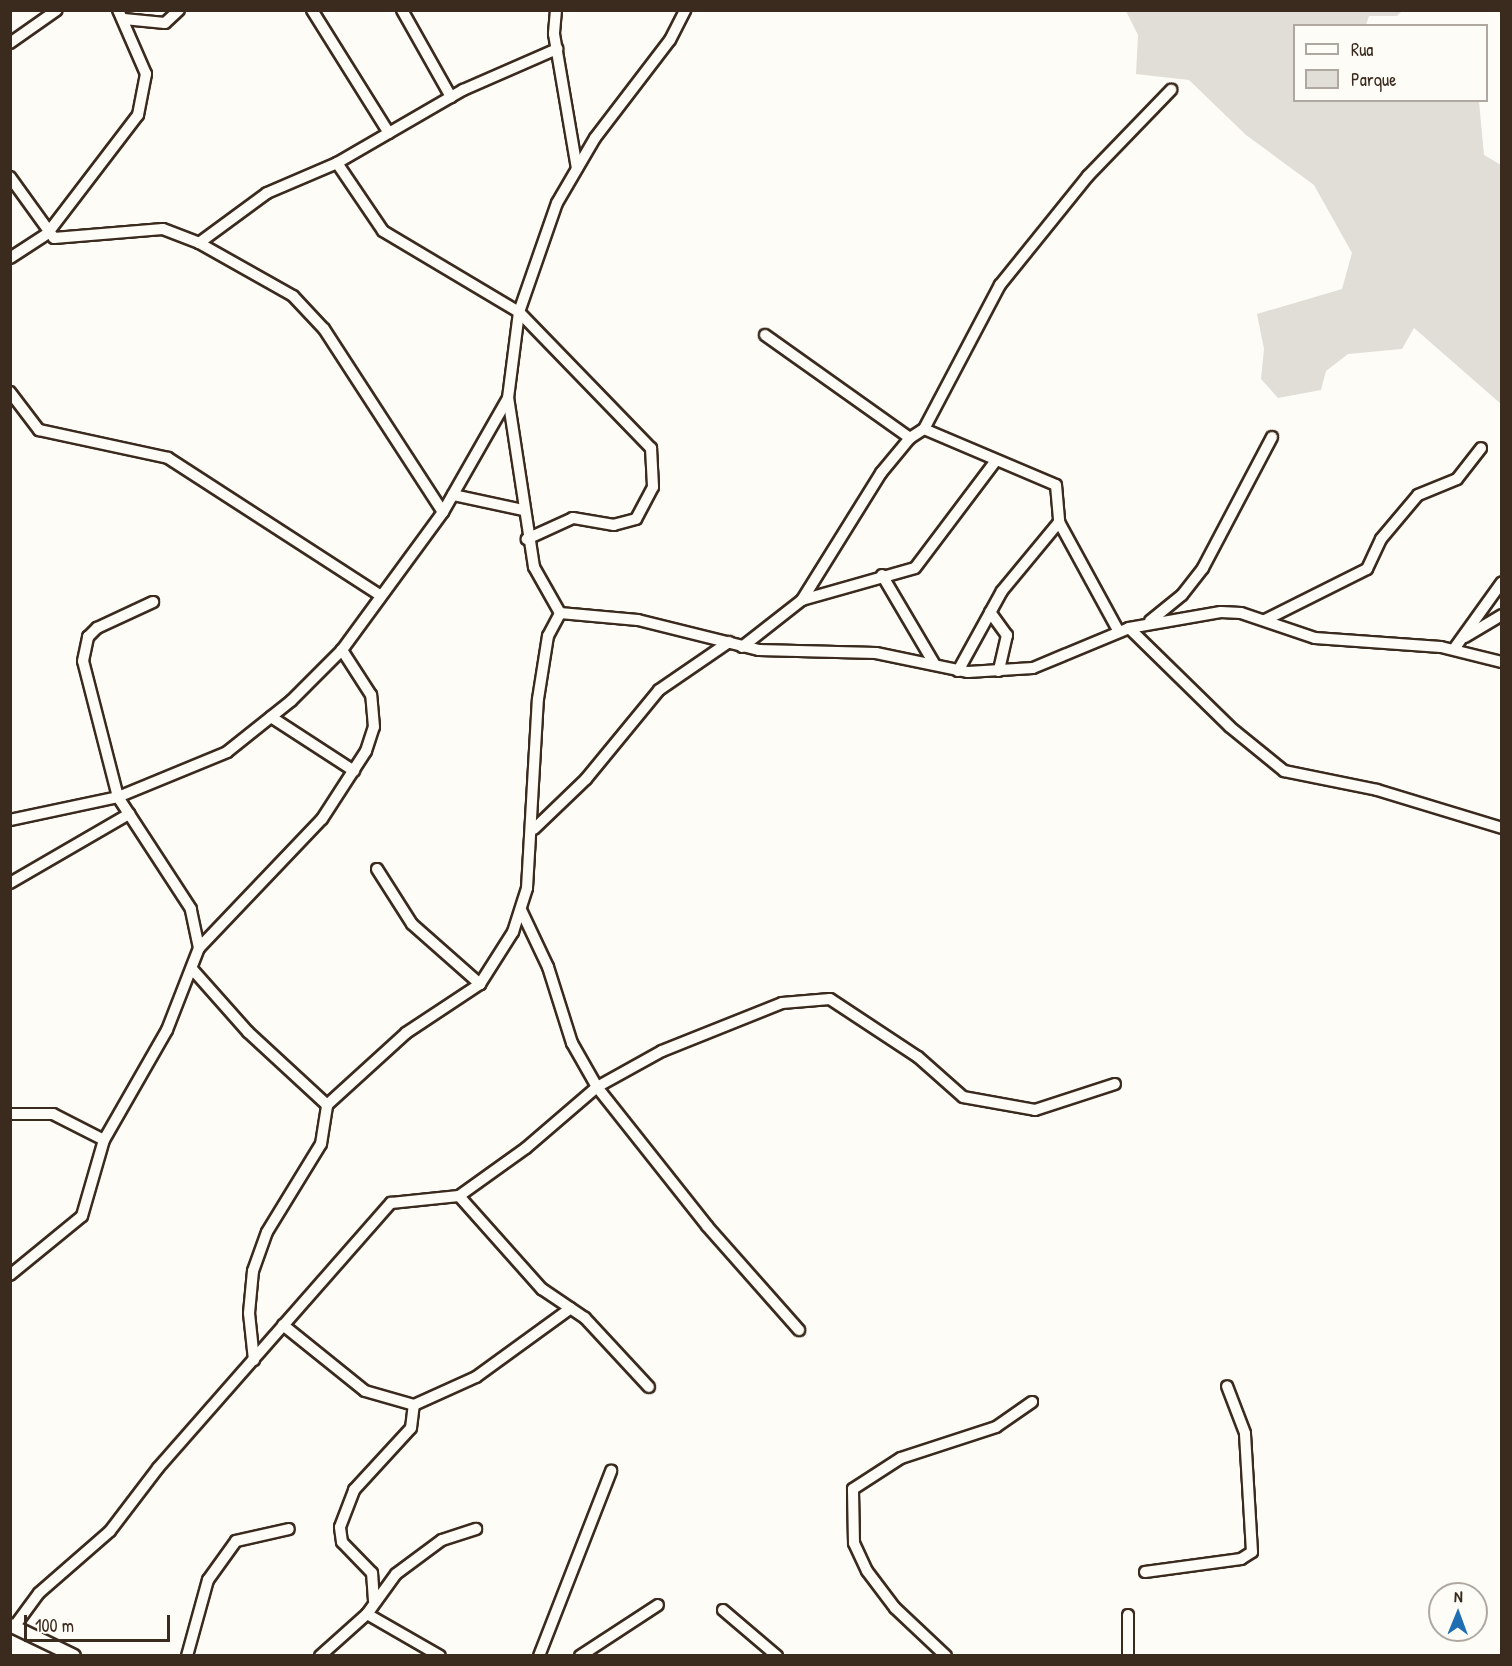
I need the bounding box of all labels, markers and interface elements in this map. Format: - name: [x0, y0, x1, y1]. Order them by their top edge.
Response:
- legend: [1293, 24, 1488, 102]
- text: Rua: [1351, 37, 1373, 62]
- text: Parque: [1351, 67, 1396, 92]
- north arrow: [1428, 1582, 1488, 1642]
- text: N: [1454, 1585, 1463, 1607]
- scale bar: [27, 1603, 172, 1641]
- text: 100 m: [35, 1613, 74, 1638]

